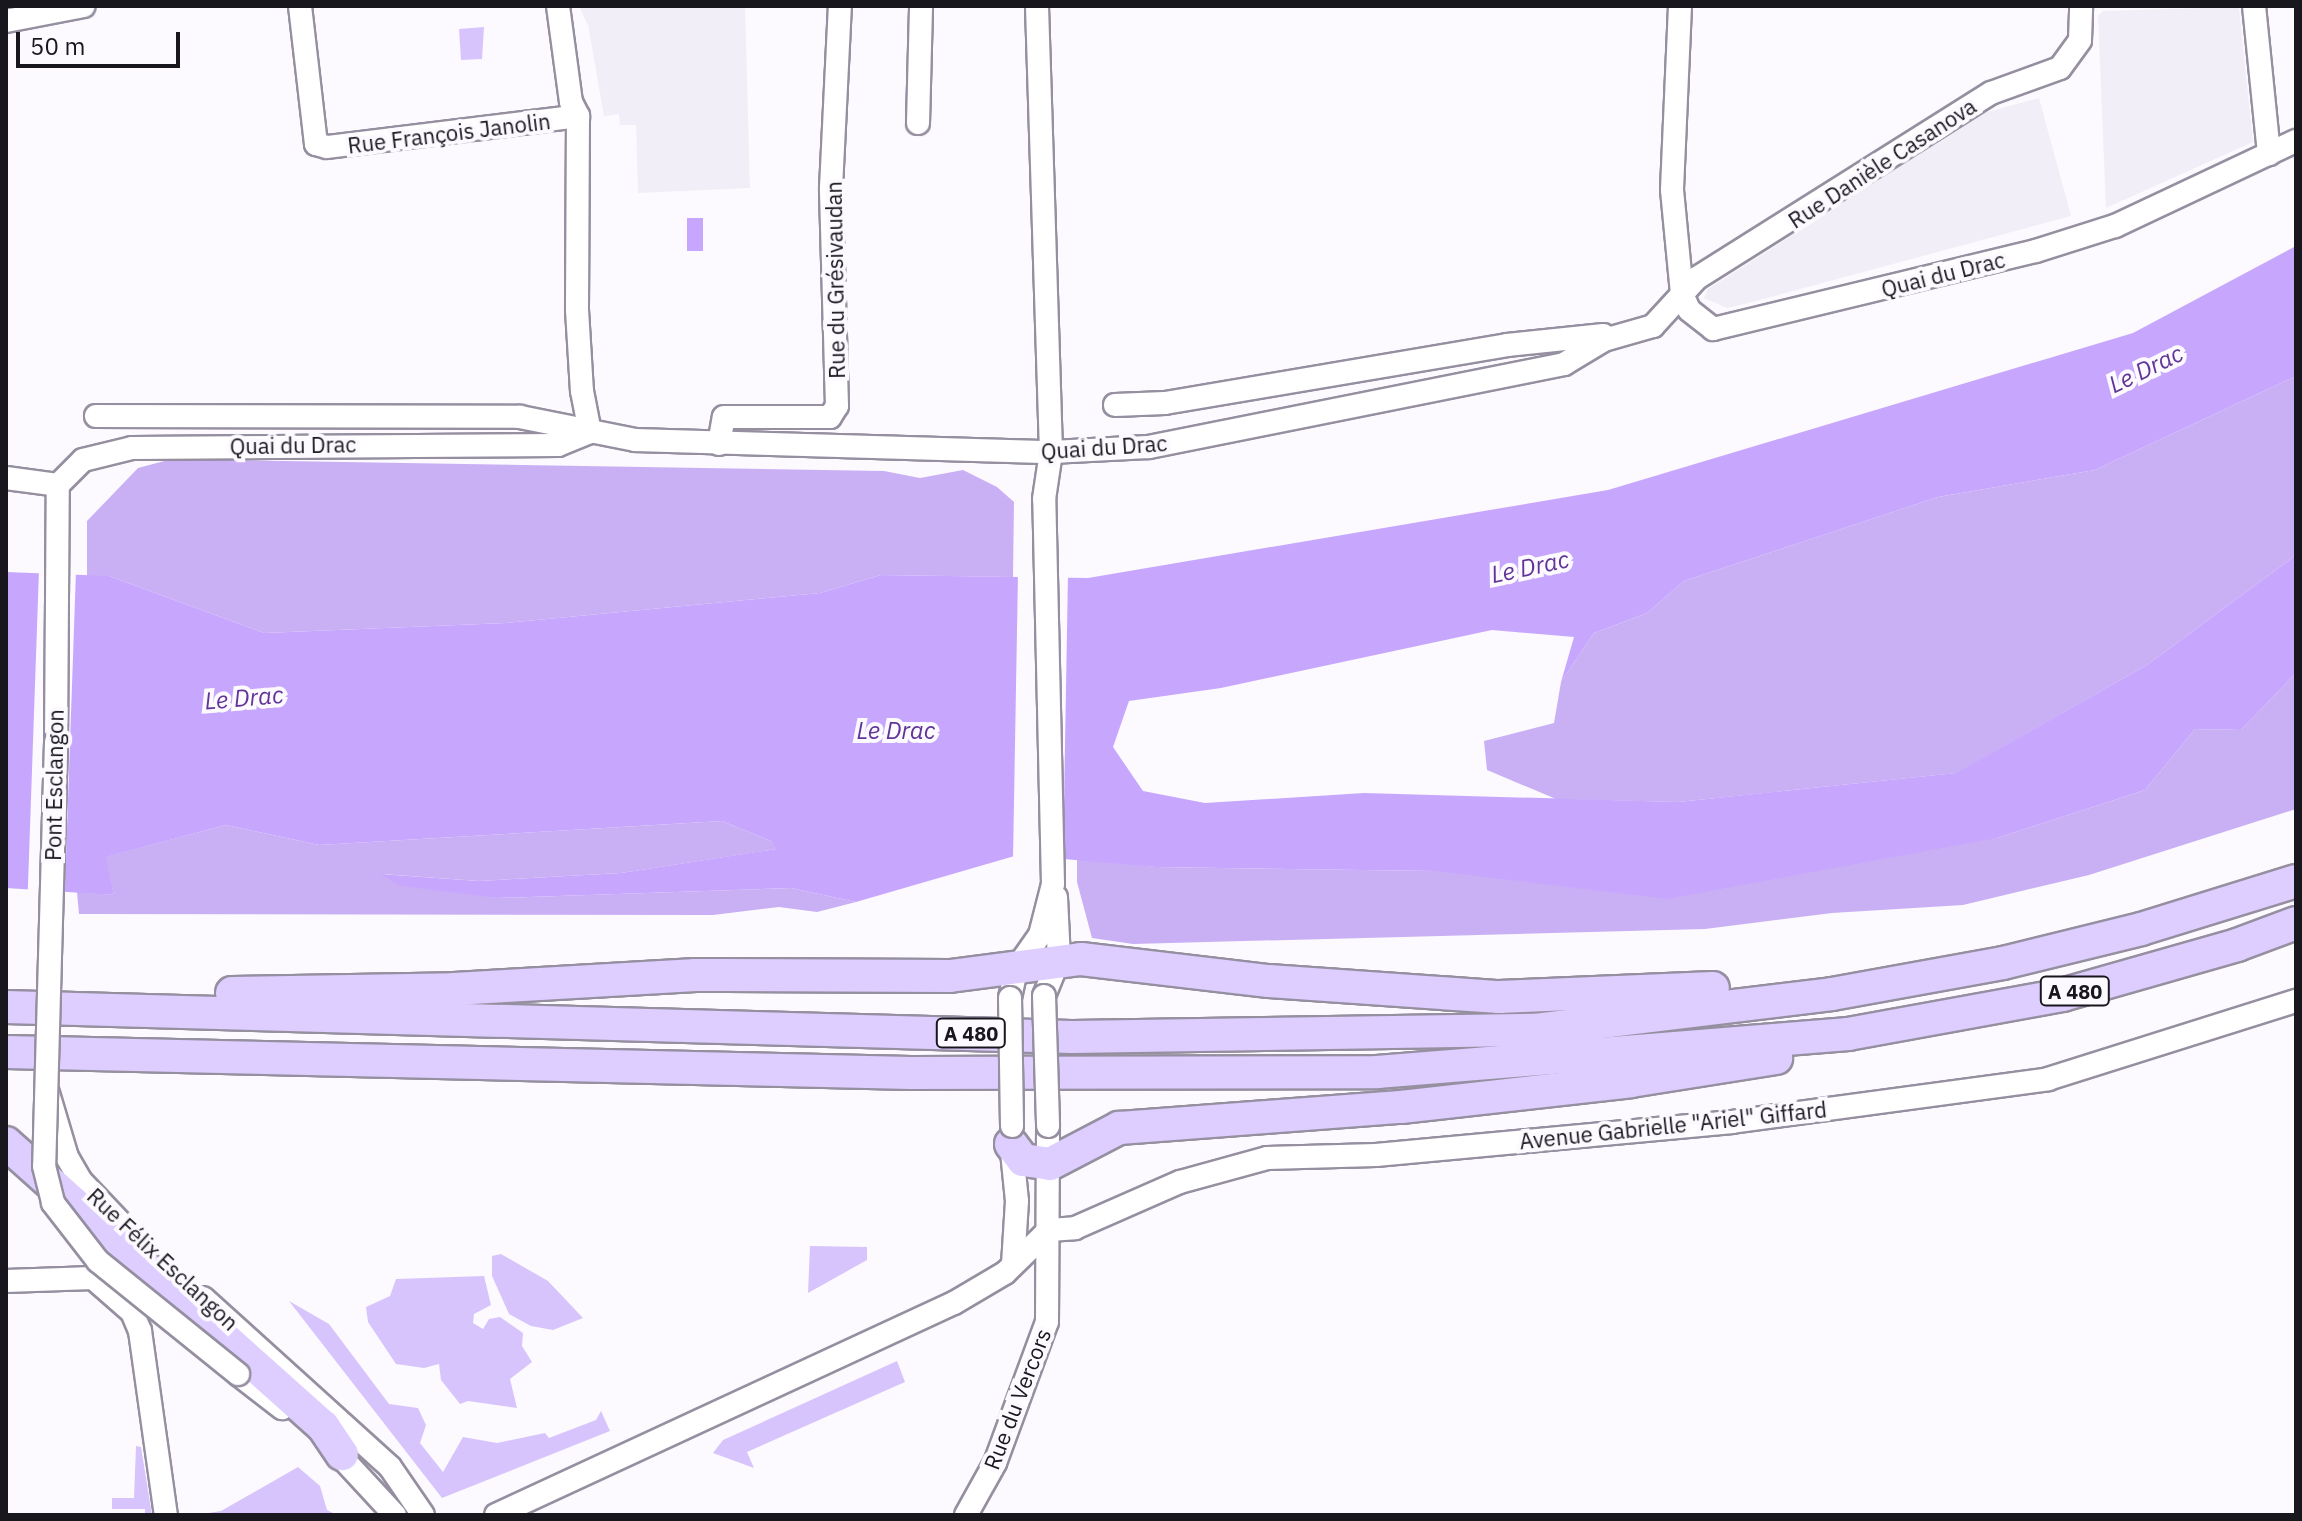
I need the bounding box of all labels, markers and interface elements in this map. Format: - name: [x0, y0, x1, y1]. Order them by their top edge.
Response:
- scale bar: [20, 16, 184, 66]
- text: 50 m: [30, 30, 85, 62]
- street label: Rue Danièle Casanova: [1783, 92, 1981, 234]
- street label: Rue François Janolin: [346, 107, 552, 159]
- street label: Rue du Grésivaudan: [820, 181, 850, 379]
- street label: Quai du Drac: [1878, 246, 2008, 302]
- water label: Le Drac: [2104, 339, 2188, 399]
- street label: Quai du Drac: [1040, 429, 1168, 465]
- street label: Quai du Drac: [230, 431, 356, 459]
- water label: Le Drac: [1488, 545, 1572, 589]
- water label: Le Drac: [203, 680, 285, 716]
- street label: Pont Esclangon: [39, 709, 69, 861]
- water label: Le Drac: [856, 717, 936, 745]
- road number: A 480: [2039, 975, 2111, 1007]
- road number: A 480: [935, 1017, 1007, 1049]
- street label: Avenue Gabrielle "Ariel" Giffard: [1518, 1096, 1828, 1154]
- street label: Rue Félix Esclangon: [82, 1182, 244, 1336]
- street label: Rue du Vercors: [978, 1325, 1056, 1473]

